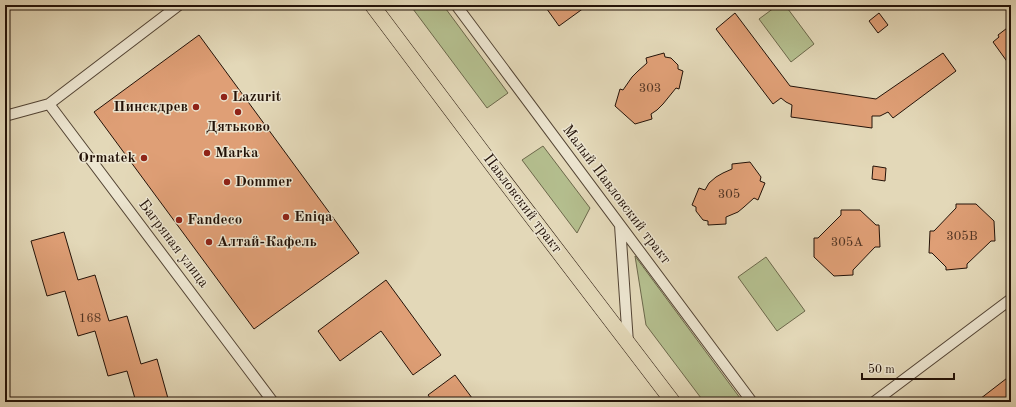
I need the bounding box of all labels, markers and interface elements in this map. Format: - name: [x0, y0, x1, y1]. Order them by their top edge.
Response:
- house number: 303: [639, 82, 661, 95]
- place label: Lazurit: [232, 90, 282, 105]
- marker: Lazurit: [219, 92, 229, 102]
- place label: Пинскдрев: [113, 100, 188, 115]
- marker: Пинскдрев: [191, 102, 201, 112]
- marker: Дятьково: [233, 107, 243, 117]
- place label: Дятьково: [206, 120, 270, 135]
- street label: Малый Павловский тракт: [559, 123, 673, 267]
- place label: Marka: [215, 146, 259, 161]
- marker: Marka: [202, 148, 212, 158]
- place label: Ormatek: [78, 151, 137, 166]
- street label: Павловский тракт: [480, 152, 564, 256]
- marker: Ormatek: [139, 153, 149, 163]
- place label: Dommer: [235, 175, 292, 190]
- marker: Dommer: [222, 177, 232, 187]
- house number: 305: [718, 188, 740, 201]
- street label: Багряная улица: [135, 197, 211, 291]
- place label: Eniqa: [294, 210, 333, 225]
- marker: Eniqa: [281, 212, 291, 222]
- place label: Fandeco: [187, 213, 242, 228]
- marker: Fandeco: [174, 215, 184, 225]
- house number: 305В: [946, 230, 978, 243]
- place label: Алтай-Кафель: [217, 235, 317, 250]
- house number: 305А: [831, 236, 863, 249]
- marker: Алтай-Кафель: [204, 237, 214, 247]
- house number: 168: [79, 312, 101, 325]
- scale bar: [862, 355, 954, 381]
- text: 50 m: [868, 363, 895, 376]

